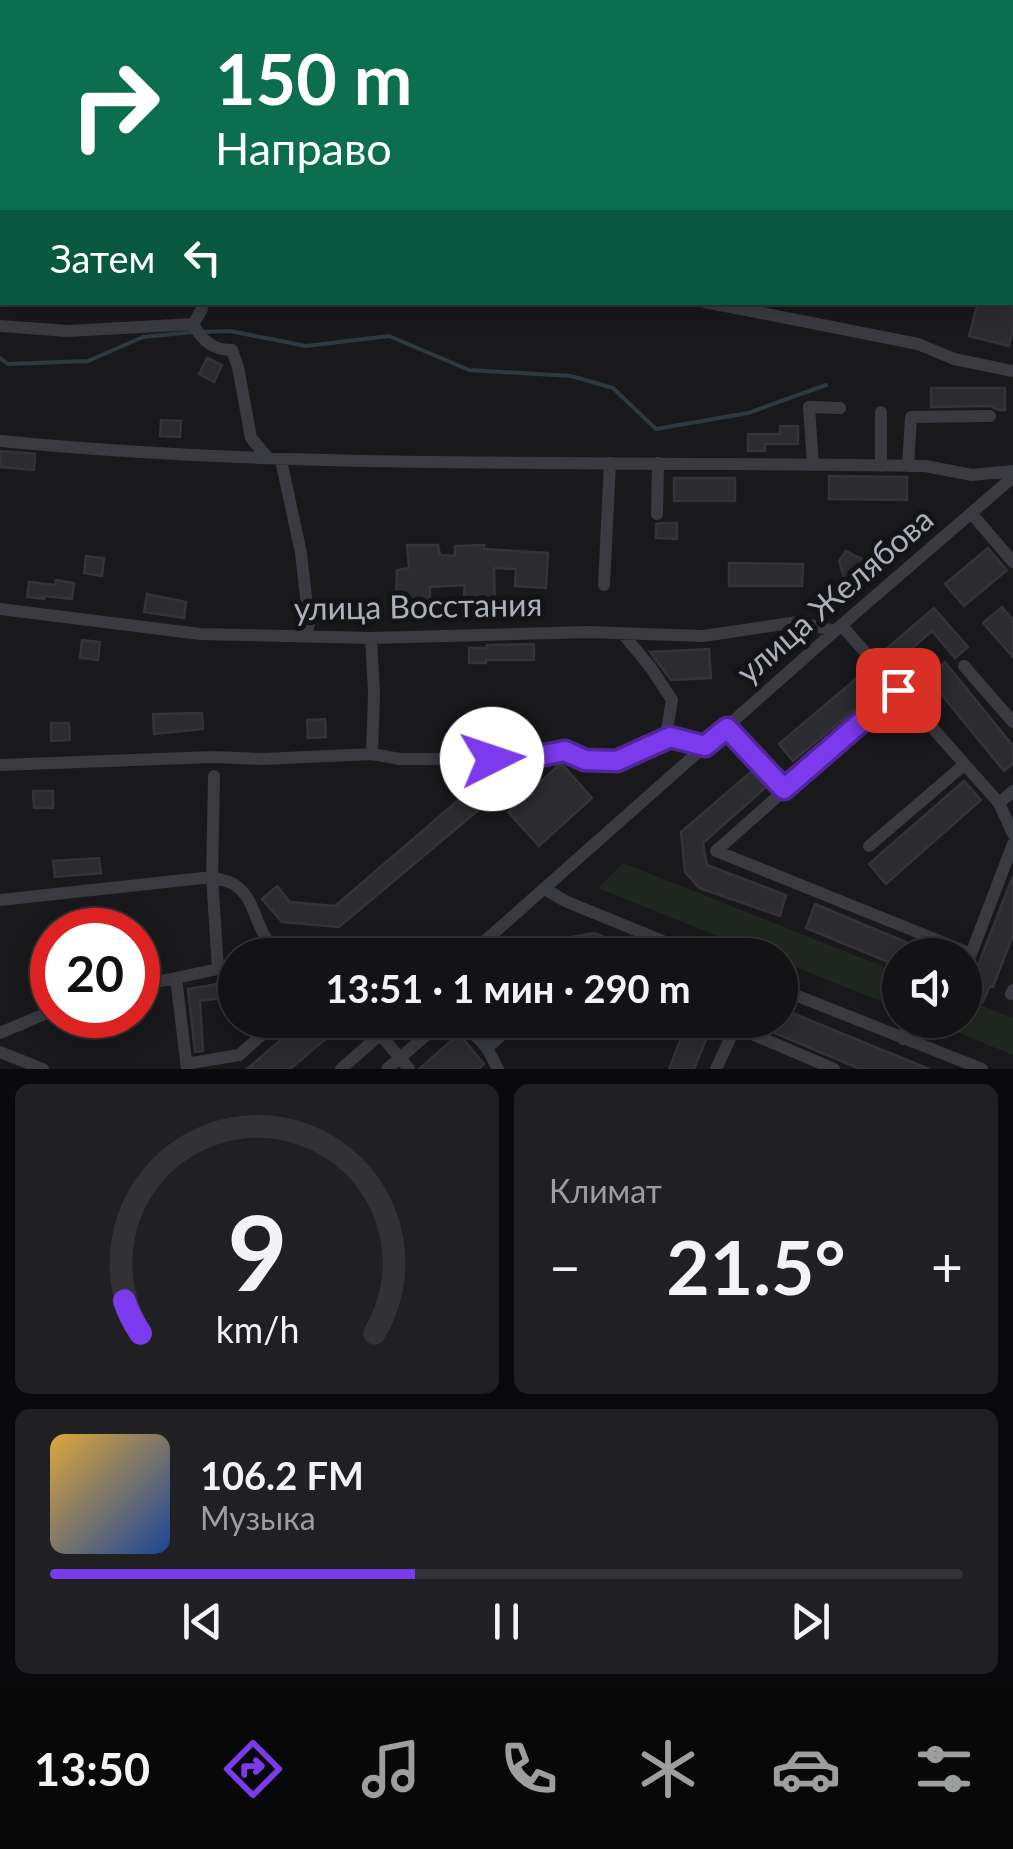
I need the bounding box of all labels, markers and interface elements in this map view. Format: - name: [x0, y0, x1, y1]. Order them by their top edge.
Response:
- text: 150 m: [215, 36, 412, 120]
- icon: right: [50, 40, 180, 170]
- text: Направо: [215, 121, 392, 175]
- icon: left: [175, 230, 230, 285]
- text: Затем: [50, 235, 155, 281]
- street label: улица Желябова: [728, 499, 940, 691]
- street label: улица Восстания: [293, 584, 543, 627]
- pin: [856, 648, 941, 733]
- icon: arrive: [871, 663, 926, 718]
- position arrow: [440, 707, 544, 811]
- speed limit sign: 20: [30, 908, 160, 1038]
- map controls: [882, 938, 982, 1038]
- button: sound: [882, 938, 982, 1038]
- text: 13:51 · 1 мин · 290 m: [325, 965, 691, 1011]
- text: Климат: [549, 1171, 662, 1210]
- text: 9: [227, 1188, 287, 1313]
- text: 21.5°: [666, 1221, 846, 1311]
- text: −: [549, 1233, 581, 1299]
- text: +: [931, 1233, 963, 1299]
- text: km/h: [215, 1308, 299, 1351]
- text: 106.2 FM: [200, 1452, 364, 1498]
- text: Музыка: [200, 1498, 316, 1537]
- icon: previous: [175, 1594, 230, 1649]
- icon: pause: [479, 1594, 534, 1649]
- icon: next: [783, 1594, 838, 1649]
- icon: directions: [218, 1734, 288, 1804]
- icon: music: [356, 1734, 426, 1804]
- icon: phone: [494, 1734, 564, 1804]
- icon: climate: [633, 1734, 703, 1804]
- icon: car: [771, 1734, 841, 1804]
- icon: filters: [909, 1734, 979, 1804]
- text: 13:50: [34, 1742, 150, 1796]

